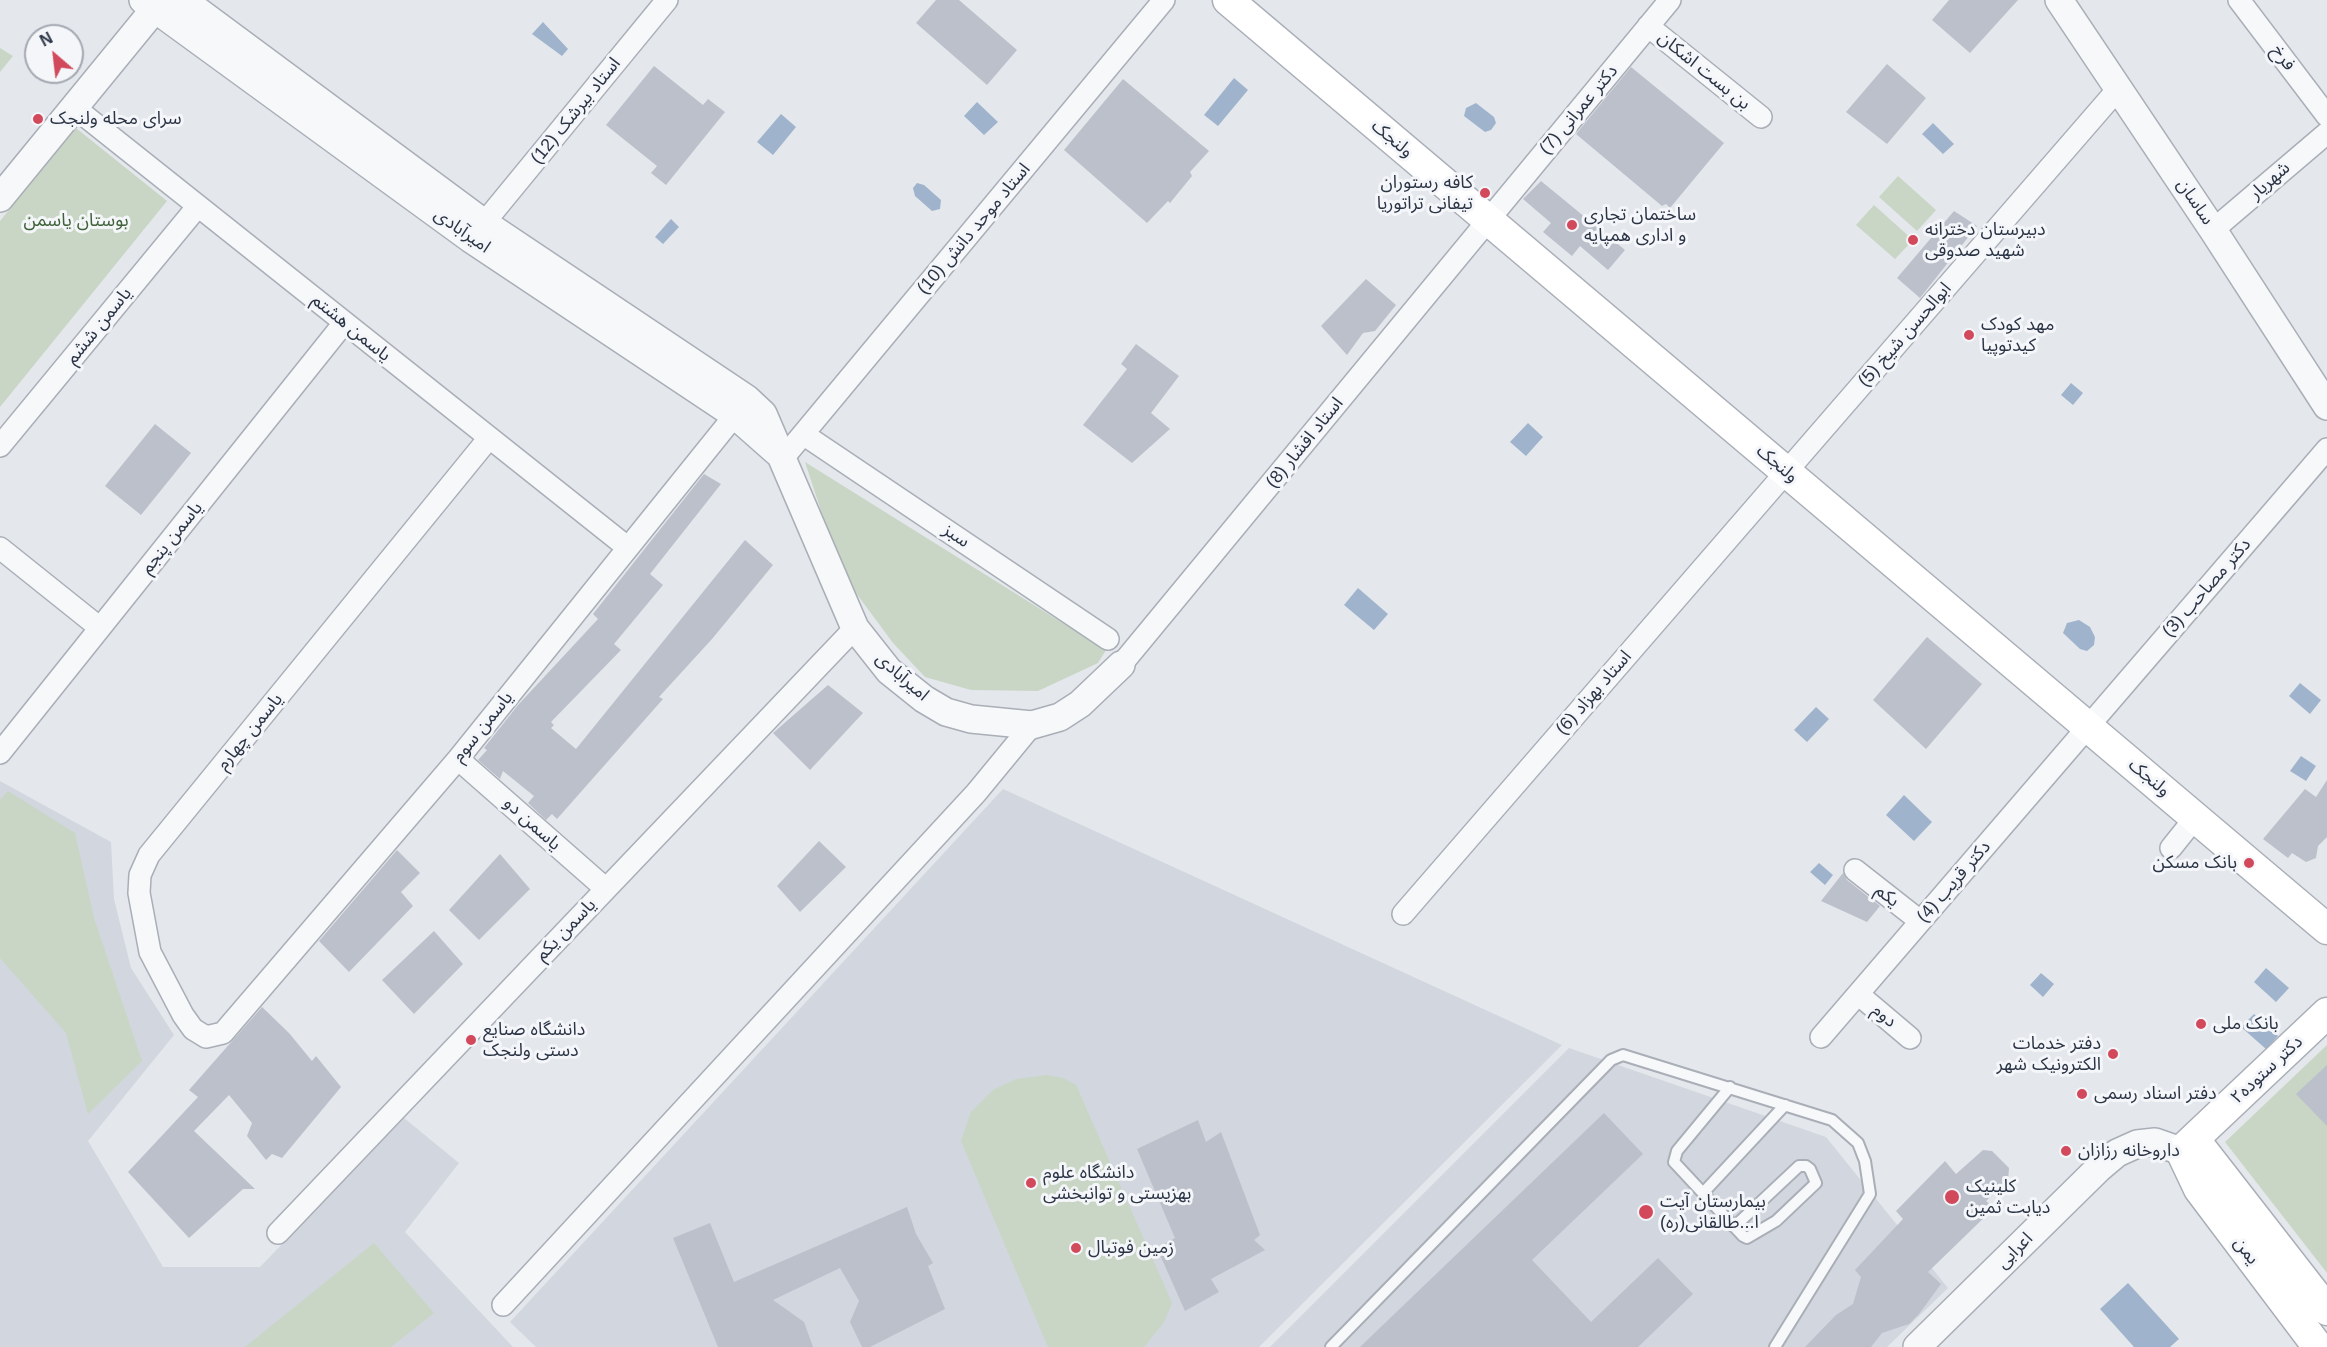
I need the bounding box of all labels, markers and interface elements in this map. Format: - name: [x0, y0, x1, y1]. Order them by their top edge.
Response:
- north arrow: [24, 24, 84, 84]
- street label: بن بست اشکان: [1653, 27, 1755, 115]
- text: N: [37, 29, 55, 50]
- street label: فرخ: [2266, 41, 2300, 75]
- street label: استاد بیرشک (12): [526, 53, 626, 169]
- street label: دکتر عمرانی (7): [1535, 61, 1623, 159]
- place label: سرای محله ولنجک: [50, 108, 182, 130]
- marker: سرای محله ولنجک: [31, 112, 45, 126]
- street label: ولنجک: [1367, 115, 1417, 163]
- street label: شهریار: [2245, 157, 2295, 205]
- street label: استاد موحد دانش (10): [913, 159, 1035, 299]
- place label: کافه رستوران تیفانی تراتوریا: [1377, 172, 1473, 214]
- street label: ساسان: [2172, 175, 2218, 229]
- marker: کافه رستوران تیفانی تراتوریا: [1478, 186, 1492, 200]
- street label: امیرآبادی: [430, 204, 494, 258]
- place label: ساختمان تجاری و اداری همپایه: [1584, 204, 1696, 246]
- park label: بوستان یاسمن: [23, 210, 129, 232]
- marker: ساختمان تجاری و اداری همپایه: [1565, 218, 1579, 232]
- place label: دبیرستان دخترانه شهید صدوقی: [1925, 219, 2046, 262]
- marker: دبیرستان دخترانه شهید صدوقی: [1906, 233, 1920, 247]
- street label: ابوالحسن شیخ (5): [1854, 278, 1956, 392]
- street label: یاسمن ششم: [61, 283, 137, 369]
- street label: یاسمن هشتم: [307, 289, 395, 367]
- place label: مهد کودک کیدتوپیا: [1981, 314, 2054, 356]
- marker: مهد کودک کیدتوپیا: [1962, 328, 1976, 342]
- street label: استاد افشار (8): [1262, 393, 1348, 493]
- street label: ولنجک: [1752, 440, 1802, 488]
- street label: یاسمن پنجم: [136, 498, 208, 578]
- street label: سبز: [939, 519, 973, 553]
- street label: دکتر مصاحب (3): [2158, 534, 2256, 642]
- street label: استاد بهزاد (6): [1552, 646, 1636, 740]
- street label: امیرآبادی: [871, 648, 933, 706]
- street label: یاسمن سوم: [448, 687, 518, 767]
- street label: یاسمن چهارم: [212, 689, 288, 775]
- street label: ولنجک: [2124, 754, 2174, 802]
- street label: یاسمن دو: [499, 793, 565, 855]
- street label: دکتر قریب (4): [1913, 837, 1995, 927]
- place label: بانک مسکن: [2152, 852, 2237, 874]
- marker: بانک مسکن: [2242, 856, 2256, 870]
- street label: یکم: [1871, 880, 1903, 912]
- street label: یاسمن یکم: [531, 894, 601, 966]
- street label: دوم: [1867, 1000, 1901, 1032]
- place label: بانک ملی: [2213, 1013, 2279, 1035]
- marker: بانک ملی: [2194, 1017, 2208, 1031]
- place label: دانشگاه صنایع دستى ولنجک: [483, 1019, 585, 1062]
- street label: دکتر ستوده۲: [2227, 1031, 2307, 1109]
- marker: دانشگاه صنایع دستى ولنجک: [464, 1033, 478, 1047]
- place label: دفتر خدمات الکترونیک شهر: [1997, 1033, 2101, 1076]
- marker: دفتر خدمات الکترونیک شهر: [2106, 1047, 2120, 1061]
- place label: دفتر اسناد رسمی: [2094, 1083, 2217, 1105]
- marker: دفتر اسناد رسمی: [2075, 1087, 2089, 1101]
- place label: داروخانه رزازان: [2078, 1140, 2180, 1162]
- marker: داروخانه رزازان: [2059, 1144, 2073, 1158]
- place label: دانشگاه علوم بهزیستی و توانبخشی: [1043, 1162, 1191, 1204]
- marker: دانشگاه علوم بهزیستی و توانبخشی: [1024, 1176, 1038, 1190]
- place label: کلینیک دیابت ثمین: [1966, 1176, 2050, 1218]
- marker: کلینیک دیابت ثمین: [1943, 1188, 1961, 1206]
- place label: بیمارستان آیت ا...طالقانی(ره): [1660, 1191, 1766, 1234]
- marker: بیمارستان آیت ا...طالقانی(ره): [1637, 1203, 1655, 1221]
- street label: اعرابی: [1992, 1228, 2038, 1274]
- street label: یمن: [2229, 1233, 2263, 1269]
- place label: زمین فوتبال: [1088, 1237, 1174, 1259]
- marker: زمین فوتبال: [1069, 1241, 1083, 1255]

